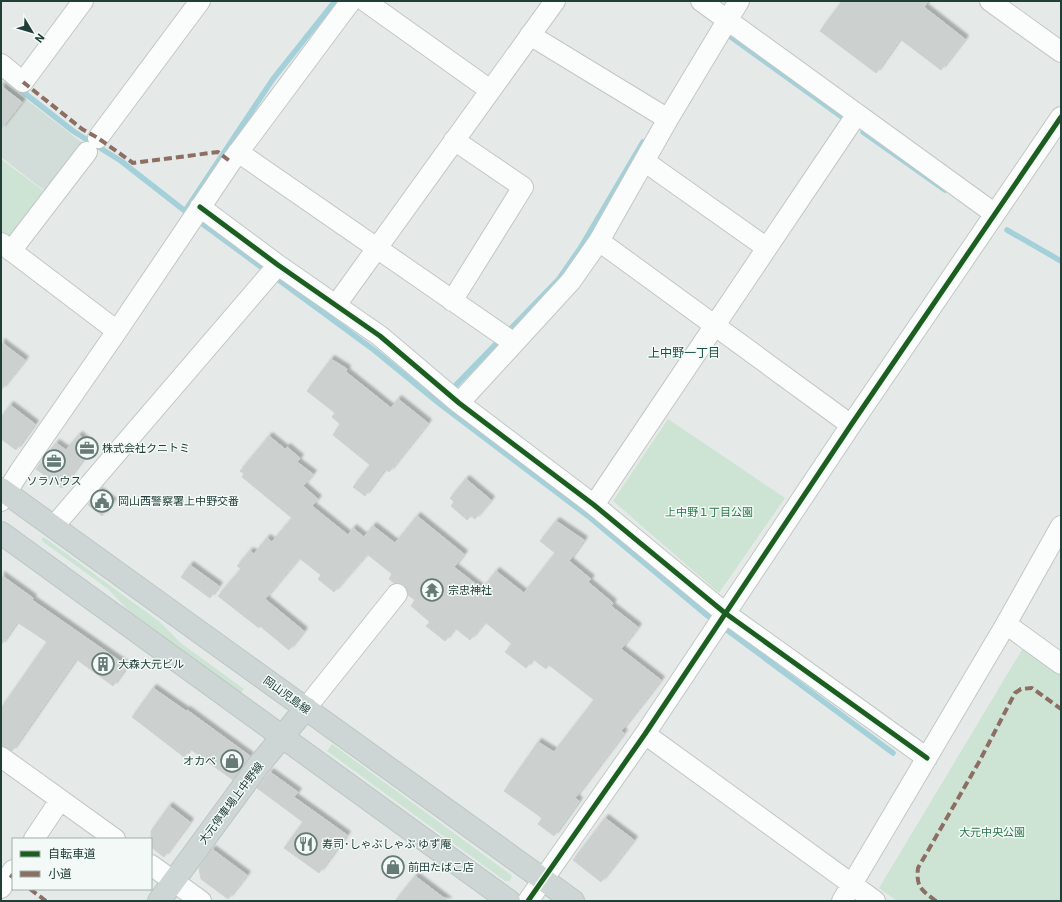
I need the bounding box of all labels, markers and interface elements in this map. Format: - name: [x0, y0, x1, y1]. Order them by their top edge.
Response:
- north arrow: [12, 12, 52, 52]
- text: N: [32, 31, 47, 45]
- district label: 上中野一丁目: [648, 346, 720, 360]
- office icon: 株式会社クニトミ: [74, 435, 100, 461]
- place label: 株式会社クニトミ: [102, 442, 190, 455]
- office icon: ソラハウス: [41, 448, 67, 474]
- place label: ソラハウス: [27, 475, 81, 488]
- public building icon: 岡山西警察署上中野交番: [89, 488, 115, 514]
- place label: 岡山西警察署上中野交番: [118, 495, 239, 508]
- park label: 上中野１丁目公園: [665, 506, 753, 519]
- temple icon: 宗忠神社: [419, 577, 445, 603]
- place label: 宗忠神社: [448, 584, 492, 597]
- building icon: 大森大元ビル: [90, 651, 116, 677]
- place label: 大森大元ビル: [118, 658, 184, 671]
- street label: 岡山児島線: [261, 674, 313, 717]
- shop icon: オカベ: [219, 748, 245, 774]
- place label: オカベ: [183, 755, 216, 768]
- street label: 大元停車場上中野線: [196, 760, 266, 847]
- park label: 大元中央公園: [959, 826, 1025, 839]
- restaurant icon: 寿司･しゃぶしゃぶ ゆず庵: [293, 831, 319, 857]
- legend: [12, 838, 152, 890]
- place label: 寿司･しゃぶしゃぶ ゆず庵: [322, 838, 451, 851]
- text: 自転車道: [48, 847, 96, 861]
- shop icon: 前田たばこ店: [380, 854, 406, 880]
- place label: 前田たばこ店: [408, 861, 474, 874]
- text: 小道: [48, 867, 72, 881]

